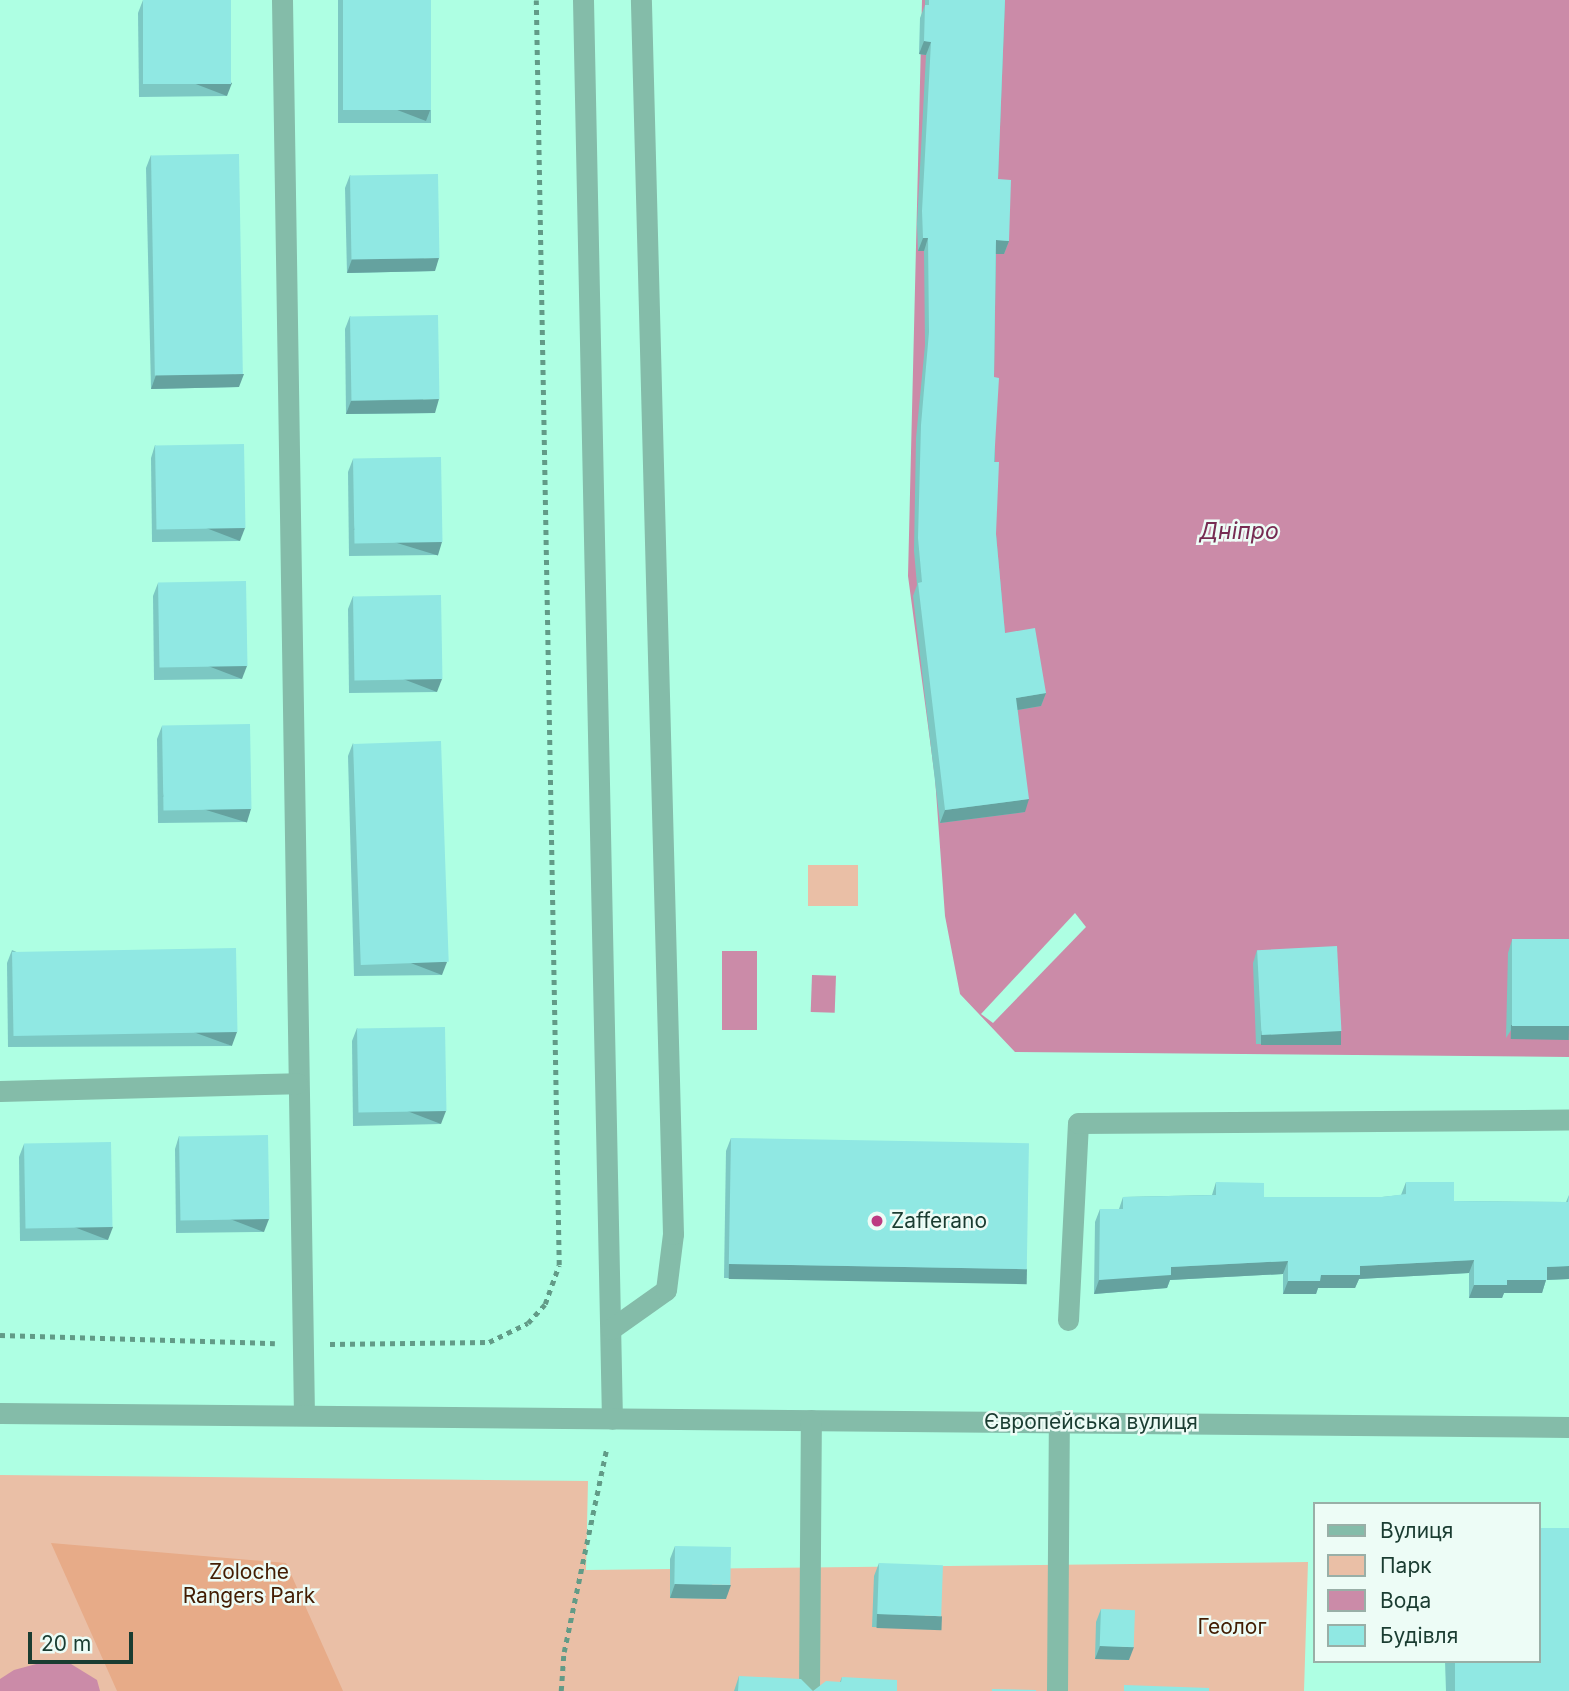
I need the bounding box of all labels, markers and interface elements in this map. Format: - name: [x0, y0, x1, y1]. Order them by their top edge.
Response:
- water label: Дніпро: [1199, 517, 1279, 545]
- place label: Zafferano: [891, 1208, 987, 1234]
- marker: Zafferano: [869, 1213, 885, 1229]
- street label: Європейська вулиця: [984, 1409, 1198, 1435]
- legend: [1314, 1502, 1541, 1663]
- text: Вулиця: [1380, 1518, 1453, 1543]
- text: Парк: [1380, 1553, 1432, 1578]
- park label: Zoloche Rangers Park: [183, 1559, 315, 1609]
- text: Вода: [1380, 1588, 1431, 1613]
- park label: Геолог: [1197, 1614, 1267, 1640]
- scale bar: [32, 1618, 136, 1662]
- text: Будівля: [1380, 1623, 1458, 1648]
- text: 20 m: [41, 1631, 91, 1656]

